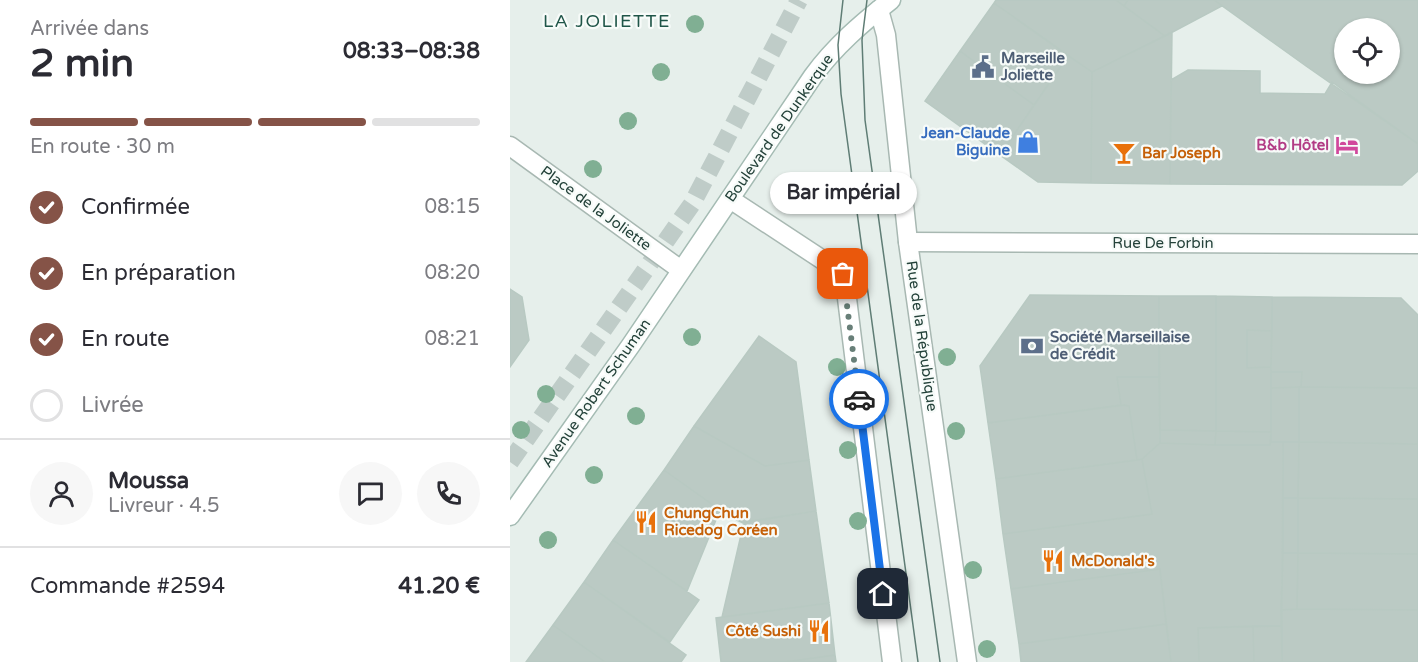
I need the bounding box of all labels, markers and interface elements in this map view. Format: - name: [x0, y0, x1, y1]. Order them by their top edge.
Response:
- district label: LA JOLIETTE: [543, 10, 671, 32]
- text: Arrivée dans: [30, 17, 149, 41]
- map controls: [1334, 18, 1400, 84]
- button: locate: [1334, 18, 1400, 84]
- text: 08:33–08:38: [343, 38, 480, 64]
- text: 2 min: [30, 40, 134, 87]
- place label: Marseille Joliette: [1000, 49, 1066, 84]
- street label: Boulevard de Dunkerque: [721, 51, 837, 205]
- public building icon: Marseille Joliette: [970, 54, 996, 80]
- place label: Jean-Claude Biguine: [920, 124, 1010, 160]
- shop icon: Jean-Claude Biguine: [1015, 129, 1041, 155]
- hotel icon: B&b Hôtel: [1334, 132, 1360, 158]
- text: En route · 30 m: [30, 135, 175, 159]
- place label: B&b Hôtel: [1256, 136, 1329, 154]
- bar icon: Bar Joseph: [1111, 140, 1137, 166]
- place label: Bar Joseph: [1142, 144, 1221, 163]
- street label: Place de la Joliette: [537, 162, 655, 254]
- callout: Bar impérial: [770, 172, 916, 214]
- text: Bar impérial: [786, 181, 901, 205]
- icon: check: [30, 191, 63, 224]
- text: Confirmée: [81, 194, 190, 220]
- text: 08:15: [425, 195, 480, 219]
- street label: Rue De Forbin: [1112, 234, 1214, 252]
- pin: [817, 248, 868, 299]
- icon: check: [30, 257, 63, 290]
- icon: bag: [826, 257, 859, 290]
- text: En préparation: [81, 260, 236, 286]
- street label: Rue de la République: [903, 260, 941, 412]
- text: 08:20: [425, 261, 480, 285]
- street label: Avenue Robert Schuman: [538, 315, 654, 471]
- icon: check: [30, 323, 63, 356]
- text: En route: [81, 326, 170, 352]
- text: 08:21: [425, 327, 480, 351]
- place label: Société Marseillaise de Crédit: [1050, 328, 1191, 363]
- bank icon: Société Marseillaise de Crédit: [1019, 333, 1045, 359]
- courier: [829, 369, 889, 429]
- icon: car: [843, 383, 876, 416]
- text: Livrée: [81, 392, 144, 418]
- button: person: [30, 462, 93, 525]
- button: chat: [339, 462, 402, 525]
- button: phone: [417, 462, 480, 525]
- text: Moussa: [108, 468, 189, 494]
- text: Livreur · 4.5: [108, 494, 220, 518]
- place label: ChungChun Ricedog Coréen: [664, 504, 778, 540]
- restaurant icon: ChungChun Ricedog Coréen: [633, 509, 659, 535]
- restaurant icon: McDonald's: [1040, 548, 1066, 574]
- place label: McDonald's: [1071, 552, 1155, 570]
- pin: [857, 568, 908, 619]
- text: Commande #2594: [30, 573, 225, 599]
- text: 41.20 €: [398, 573, 480, 599]
- icon: home: [866, 577, 899, 610]
- restaurant icon: Côté Sushi: [806, 618, 832, 644]
- place label: Côté Sushi: [725, 622, 801, 640]

